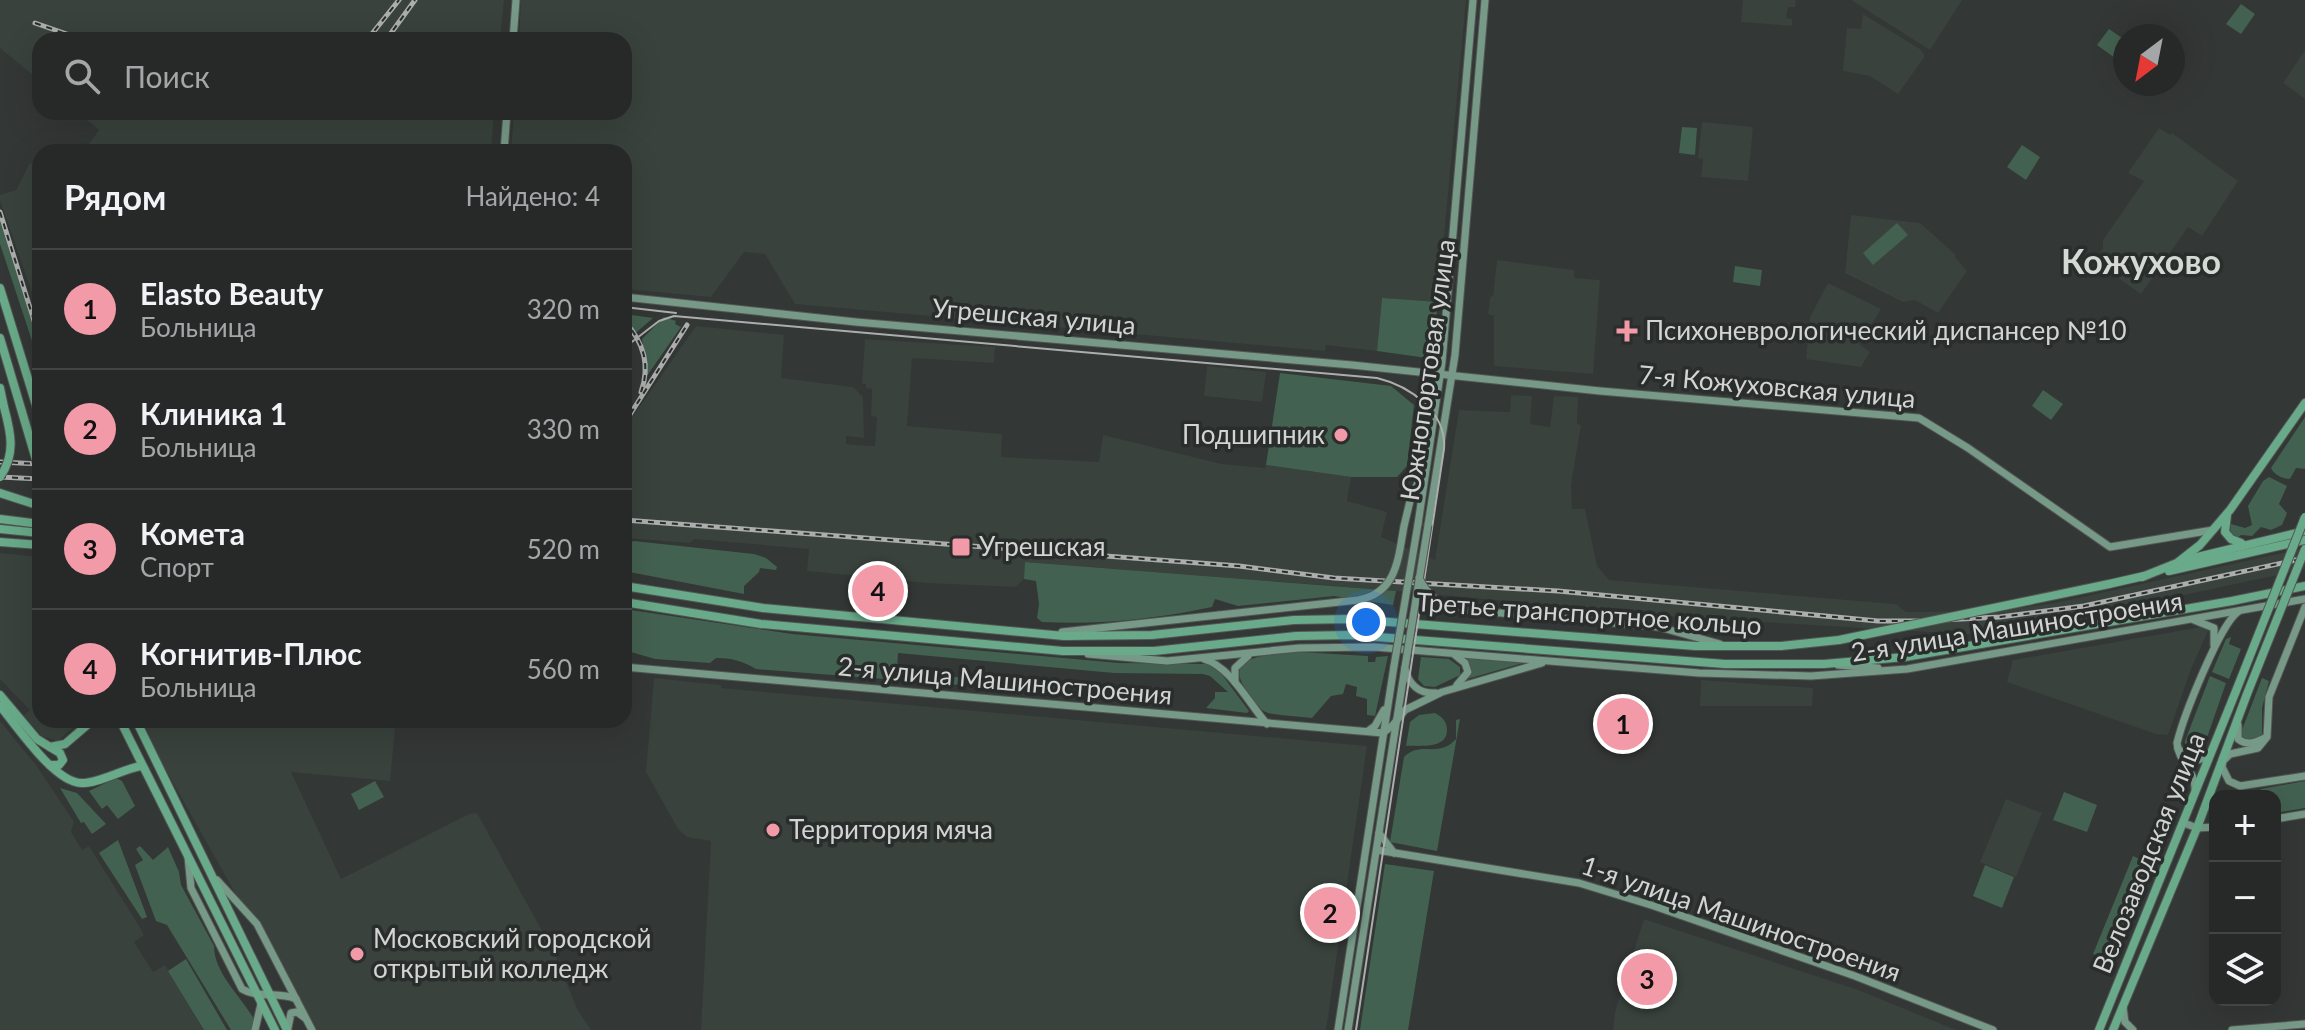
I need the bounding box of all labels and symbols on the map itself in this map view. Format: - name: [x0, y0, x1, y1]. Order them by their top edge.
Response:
- north arrow: [2113, 24, 2185, 96]
- street label: Южнопортовая улица: [1393, 237, 1461, 503]
- district label: Кожухово: [2061, 240, 2221, 281]
- street label: Угрешская улица: [931, 291, 1137, 341]
- place label: Психоневрологический диспансер №10: [1645, 314, 2127, 346]
- marker: Психоневрологический диспансер №10: [1616, 320, 1638, 342]
- street label: 7-я Кожуховская улица: [1637, 358, 1917, 414]
- place label: Подшипник: [1182, 418, 1326, 450]
- marker: Подшипник: [1332, 426, 1350, 444]
- place label: Угрешская: [979, 530, 1106, 562]
- marker: Угрешская: [950, 536, 972, 558]
- pin: 4: [852, 561, 904, 621]
- street label: 2-я улица Машиностроения: [1849, 584, 2185, 668]
- street label: Третье транспортное кольцо: [1415, 585, 1763, 641]
- your location: [1346, 602, 1386, 642]
- street label: 2-я улица Машиностроения: [837, 649, 1173, 711]
- pin: 1: [1597, 694, 1649, 754]
- street label: Велозаводская улица: [2085, 728, 2211, 978]
- place label: Территория мяча: [789, 813, 993, 845]
- marker: Территория мяча: [764, 821, 782, 839]
- street label: 1-я улица Машиностроения: [1578, 848, 1905, 988]
- pin: 2: [1304, 883, 1356, 943]
- place label: Московский городской открытый колледж: [373, 922, 652, 984]
- marker: Московский городской открытый колледж: [348, 945, 366, 963]
- pin: 3: [1621, 949, 1673, 1009]

